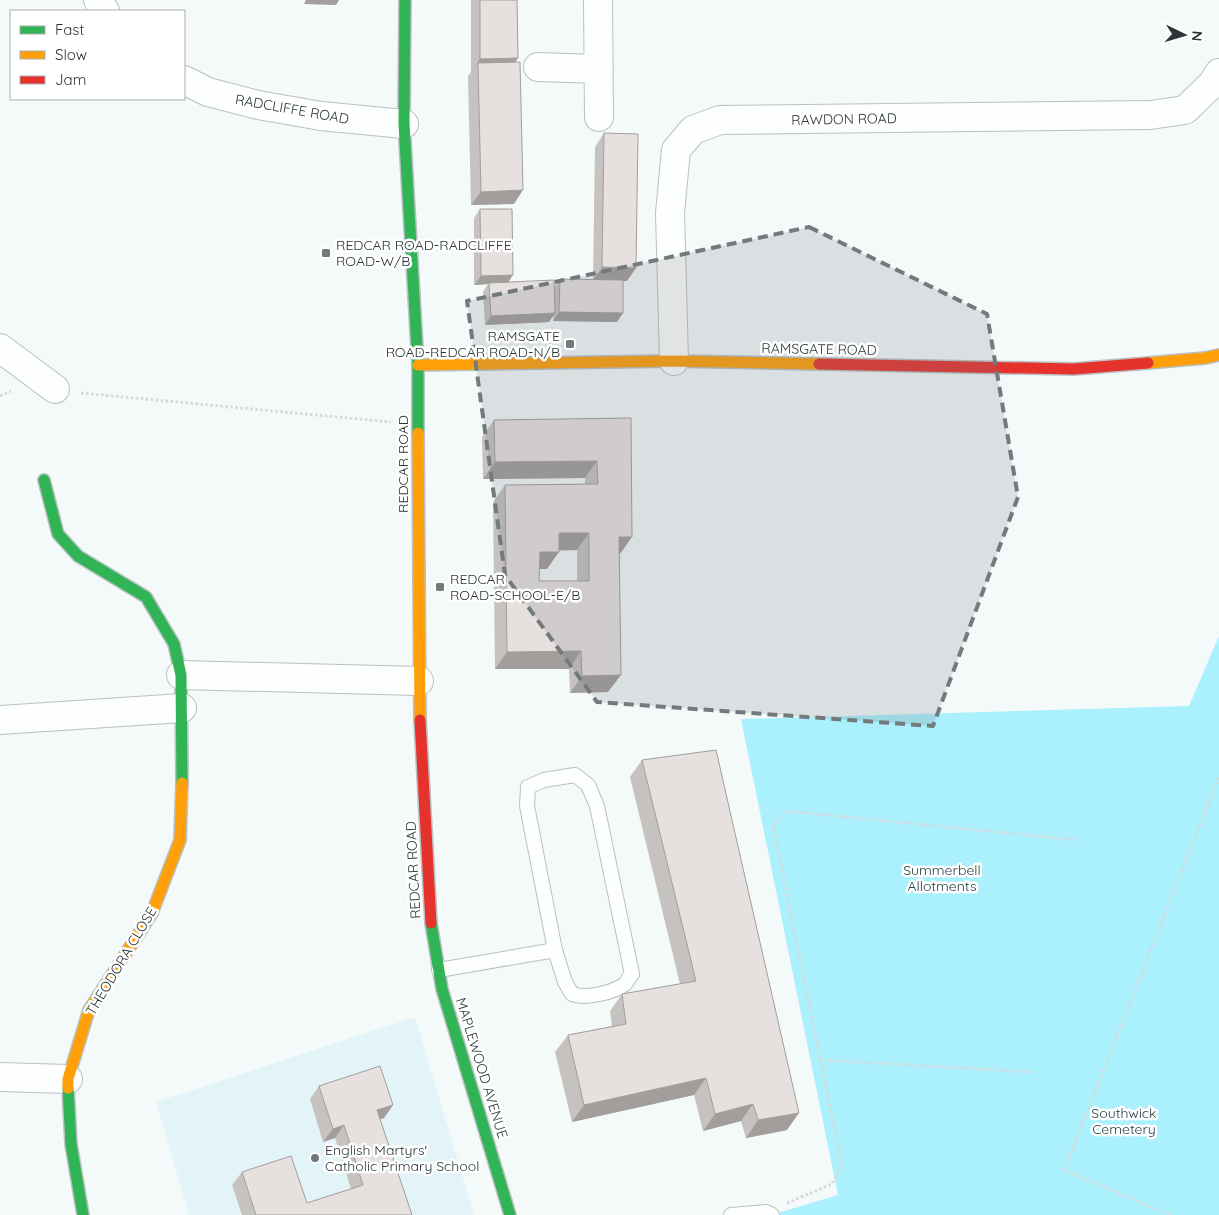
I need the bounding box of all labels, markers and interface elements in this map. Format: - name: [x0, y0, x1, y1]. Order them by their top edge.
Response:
- legend: [10, 10, 185, 100]
- north arrow: [1159, 10, 1209, 60]
- text: Fast: [55, 20, 84, 39]
- text: N: [1188, 30, 1206, 42]
- text: Slow: [55, 45, 87, 64]
- text: Jam: [55, 70, 86, 89]
- street label: RADCLIFFE ROAD: [234, 90, 350, 128]
- street label: RAWDON ROAD: [791, 109, 897, 129]
- place label: REDCAR ROAD-RADCLIFFE ROAD-W/B: [336, 236, 512, 270]
- marker: REDCAR ROAD-RADCLIFFE ROAD-W/B: [320, 247, 332, 259]
- place label: RAMSGATE ROAD-REDCAR ROAD-N/B: [386, 327, 560, 361]
- marker: RAMSGATE ROAD-REDCAR ROAD-N/B: [564, 338, 576, 350]
- street label: RAMSGATE ROAD: [761, 339, 877, 359]
- street label: REDCAR ROAD: [394, 415, 412, 513]
- place label: REDCAR ROAD-SCHOOL-E/B: [450, 570, 580, 604]
- marker: REDCAR ROAD-SCHOOL-E/B: [434, 581, 446, 593]
- street label: REDCAR ROAD: [401, 821, 425, 919]
- park label: Summerbell Allotments: [903, 861, 981, 895]
- street label: THEODORA CLOSE: [82, 904, 160, 1018]
- street label: MAPLEWOOD AVENUE: [452, 995, 512, 1141]
- park label: Southwick Cemetery: [1091, 1104, 1157, 1138]
- place label: English Martyrs' Catholic Primary School: [325, 1141, 479, 1175]
- marker: English Martyrs' Catholic Primary School: [309, 1152, 321, 1164]

